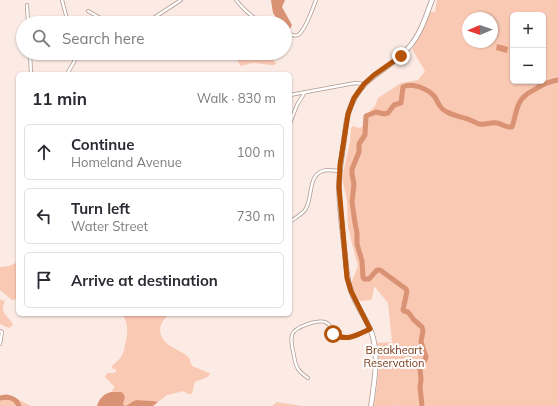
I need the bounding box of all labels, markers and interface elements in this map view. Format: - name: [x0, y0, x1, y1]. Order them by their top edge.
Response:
- north arrow: [462, 12, 498, 48]
- map controls: [510, 12, 546, 84]
- button: +: [510, 12, 546, 48]
- search box: [16, 16, 292, 60]
- icon: search: [30, 27, 52, 49]
- text: Search here: [62, 29, 144, 48]
- route end: [392, 47, 410, 65]
- button: −: [510, 48, 546, 84]
- text: 11 min: [32, 88, 87, 109]
- text: Walk · 830 m: [197, 90, 276, 106]
- text: Continue: [71, 135, 134, 154]
- icon: ahead: [33, 141, 55, 163]
- text: 100 m: [237, 144, 275, 160]
- text: Homeland Avenue: [71, 154, 182, 170]
- text: Turn left: [71, 199, 130, 218]
- icon: left: [33, 205, 55, 227]
- text: 730 m: [237, 208, 275, 224]
- text: Water Street: [71, 218, 148, 234]
- icon: arrive: [33, 269, 55, 291]
- text: Arrive at destination: [71, 271, 218, 290]
- route start: [324, 325, 342, 343]
- park label: Breakheart Reservation: [364, 343, 424, 370]

